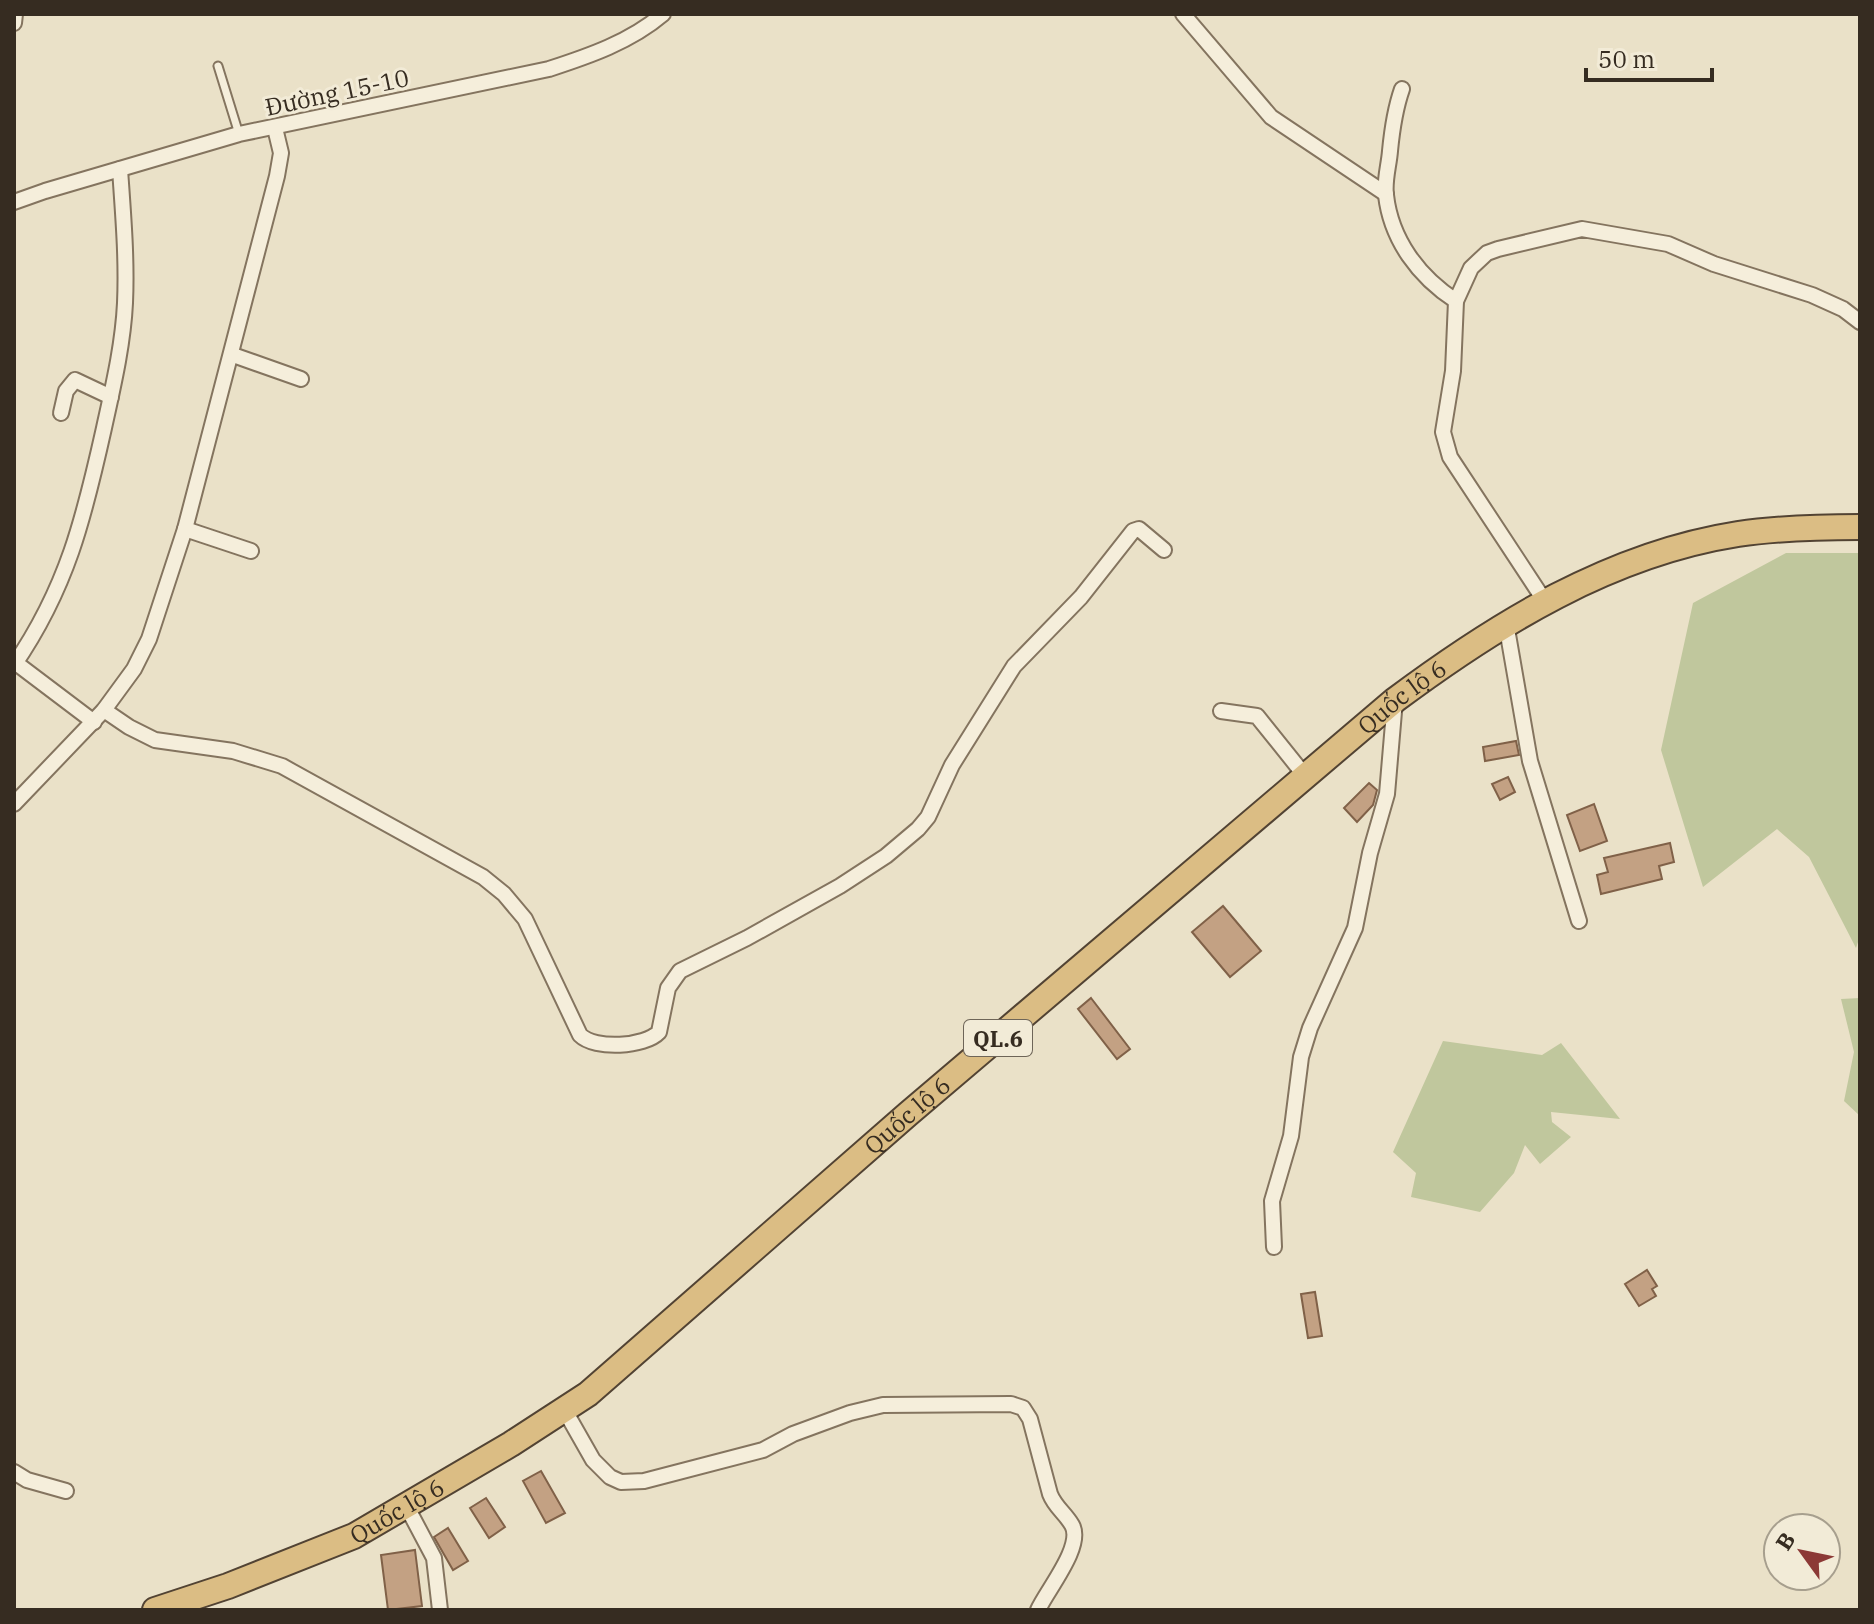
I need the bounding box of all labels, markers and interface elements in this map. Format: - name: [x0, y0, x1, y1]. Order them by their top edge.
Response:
- scale bar: [1586, 32, 1712, 82]
- text: 50 m: [1598, 43, 1655, 75]
- street label: Đường 15-10: [262, 61, 412, 123]
- street label: Quốc lộ 6: [1350, 652, 1453, 741]
- road number: QL.6: [964, 1020, 1032, 1056]
- street label: Quốc lộ 6: [857, 1069, 957, 1161]
- street label: Quốc lộ 6: [344, 1471, 450, 1551]
- north arrow: [1762, 1512, 1842, 1592]
- text: B: [1768, 1526, 1801, 1555]

